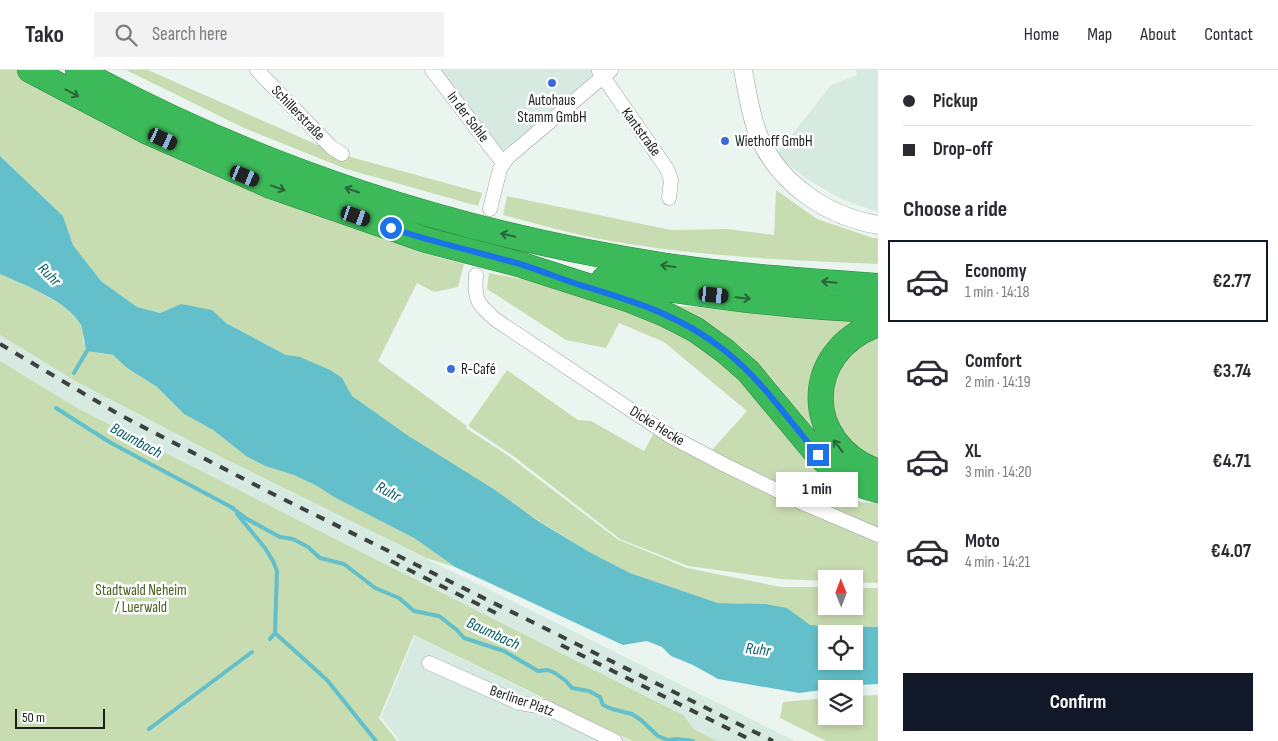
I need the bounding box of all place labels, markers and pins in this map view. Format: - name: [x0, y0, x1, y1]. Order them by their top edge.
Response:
- marker: Autohaus Stamm GmbH: [546, 77, 558, 89]
- place label: Autohaus Stamm GmbH: [517, 91, 587, 127]
- place label: Wiethoff GmbH: [735, 132, 813, 151]
- marker: Wiethoff GmbH: [719, 135, 731, 147]
- place label: R-Café: [461, 360, 496, 379]
- marker: R-Café: [445, 363, 457, 375]

